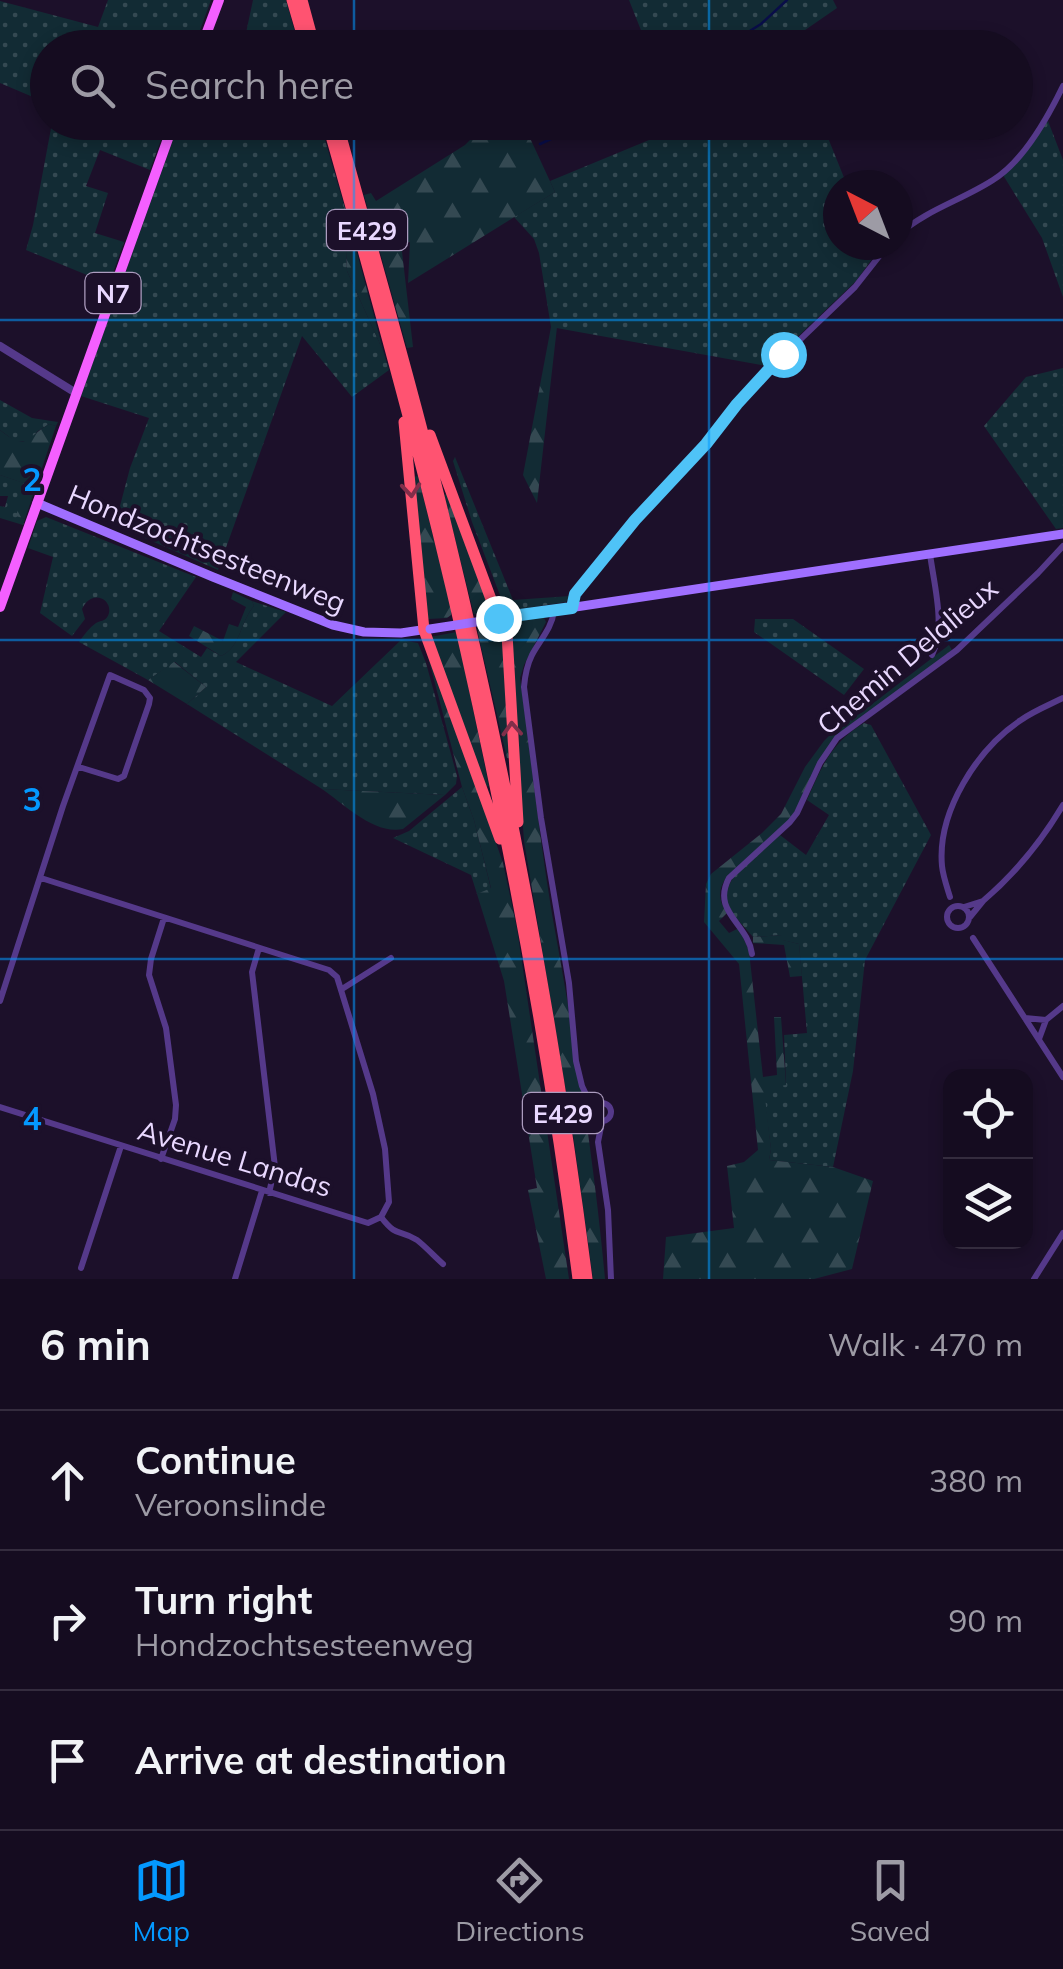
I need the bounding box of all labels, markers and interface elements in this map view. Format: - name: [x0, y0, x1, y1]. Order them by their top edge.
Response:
- search box: [30, 30, 1033, 140]
- icon: search: [65, 58, 120, 113]
- text: Search here: [145, 61, 354, 109]
- north arrow: [823, 170, 913, 260]
- road number: E429: [327, 210, 407, 250]
- road number: N7: [86, 273, 140, 313]
- route start: [761, 332, 807, 378]
- text: 2: [22, 459, 42, 499]
- street label: Hondzochtsesteenweg: [63, 476, 351, 620]
- one-way arrow: [399, 482, 421, 498]
- street label: Chemin Delalieux: [810, 570, 1004, 742]
- route end: [476, 596, 522, 642]
- one-way arrow: [502, 720, 523, 736]
- text: 3: [22, 779, 42, 819]
- map controls: [943, 1069, 1033, 1249]
- button: locate: [943, 1069, 1033, 1159]
- road number: E429: [523, 1093, 603, 1133]
- text: 4: [22, 1098, 42, 1138]
- street label: Avenue Landas: [134, 1112, 336, 1204]
- button: layers: [943, 1159, 1033, 1249]
- text: 6 min: [40, 1318, 151, 1371]
- text: Walk · 470 m: [828, 1324, 1023, 1364]
- text: Continue: [135, 1436, 296, 1484]
- icon: ahead: [40, 1453, 95, 1508]
- text: 380 m: [929, 1460, 1023, 1500]
- text: Veroonslinde: [135, 1484, 326, 1524]
- text: Turn right: [135, 1576, 312, 1624]
- icon: right: [40, 1593, 95, 1648]
- text: 90 m: [948, 1600, 1023, 1640]
- text: Hondzochtsesteenweg: [135, 1624, 474, 1664]
- icon: arrive: [40, 1733, 95, 1788]
- text: Arrive at destination: [135, 1736, 507, 1784]
- tab: Map: [133, 1853, 190, 1948]
- tab: Directions: [455, 1853, 585, 1948]
- tab: Saved: [850, 1853, 930, 1948]

